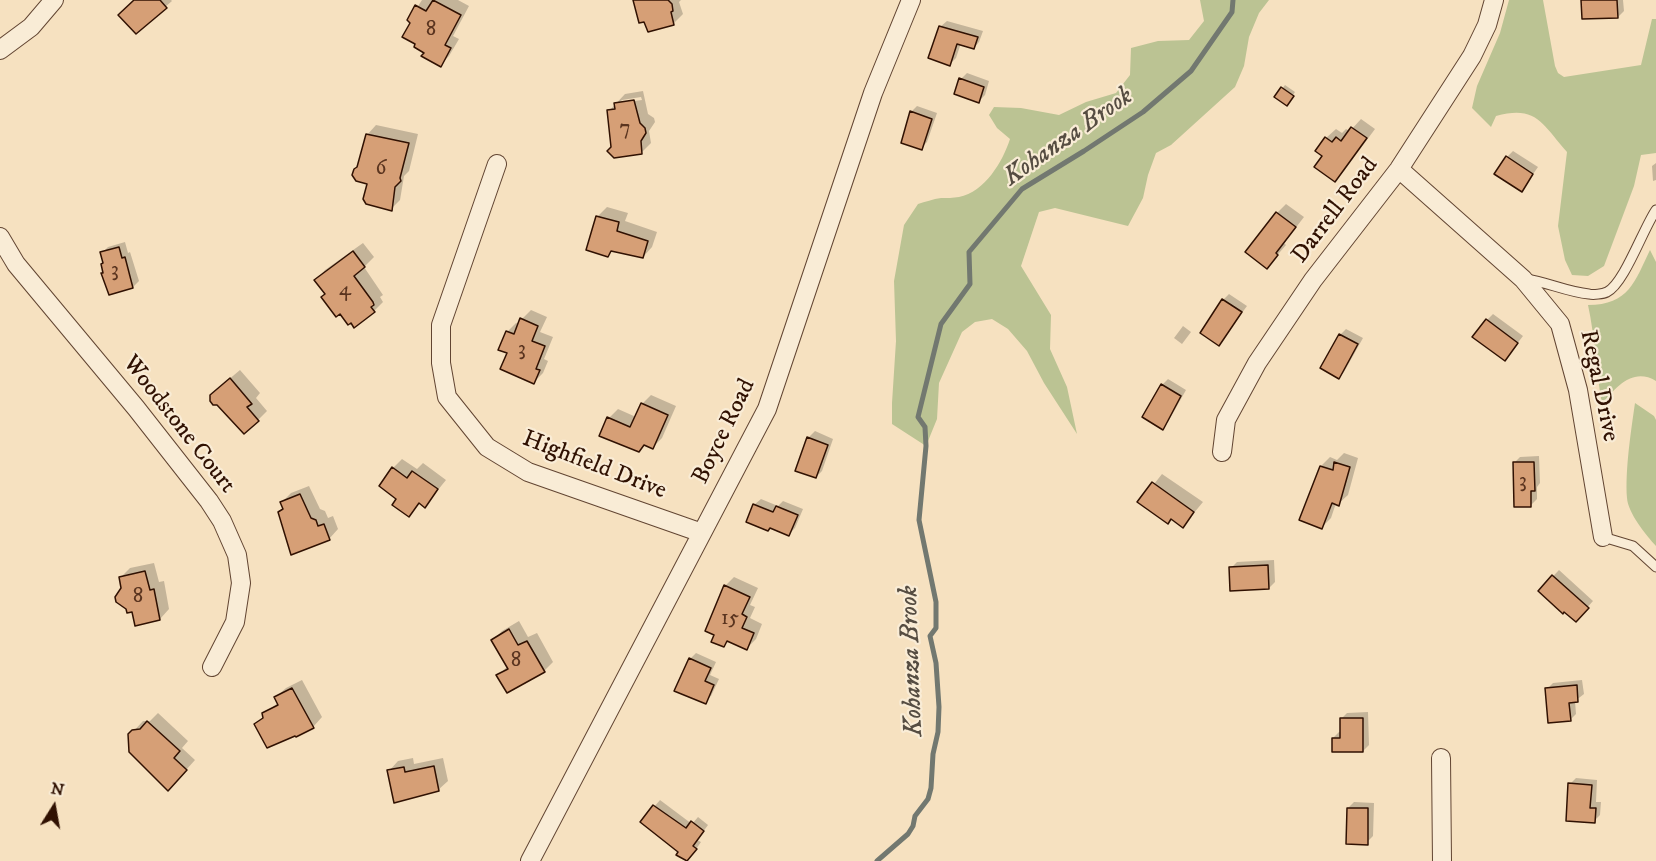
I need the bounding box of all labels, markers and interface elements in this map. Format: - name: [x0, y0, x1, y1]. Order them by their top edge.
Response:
- house number: 8: [426, 18, 436, 44]
- water label: Kohanza Brook: [998, 82, 1140, 194]
- house number: 7: [619, 117, 631, 143]
- street label: Darrell Road: [1287, 152, 1385, 270]
- house number: 6: [376, 157, 386, 183]
- house number: 3: [111, 259, 119, 285]
- house number: 4: [339, 278, 351, 304]
- street label: Regal Drive: [1572, 328, 1624, 444]
- house number: 3: [518, 338, 526, 364]
- street label: Woodstone Court: [115, 350, 241, 500]
- street label: Boyce Road: [687, 375, 763, 489]
- street label: Highfield Drive: [518, 425, 670, 507]
- house number: 3: [1519, 470, 1527, 496]
- house number: 8: [133, 585, 143, 611]
- water label: Kohanza Brook: [895, 585, 931, 737]
- house number: 15: [721, 607, 739, 633]
- house number: 8: [511, 649, 521, 675]
- north arrow: [24, 777, 84, 837]
- text: N: [49, 778, 66, 800]

